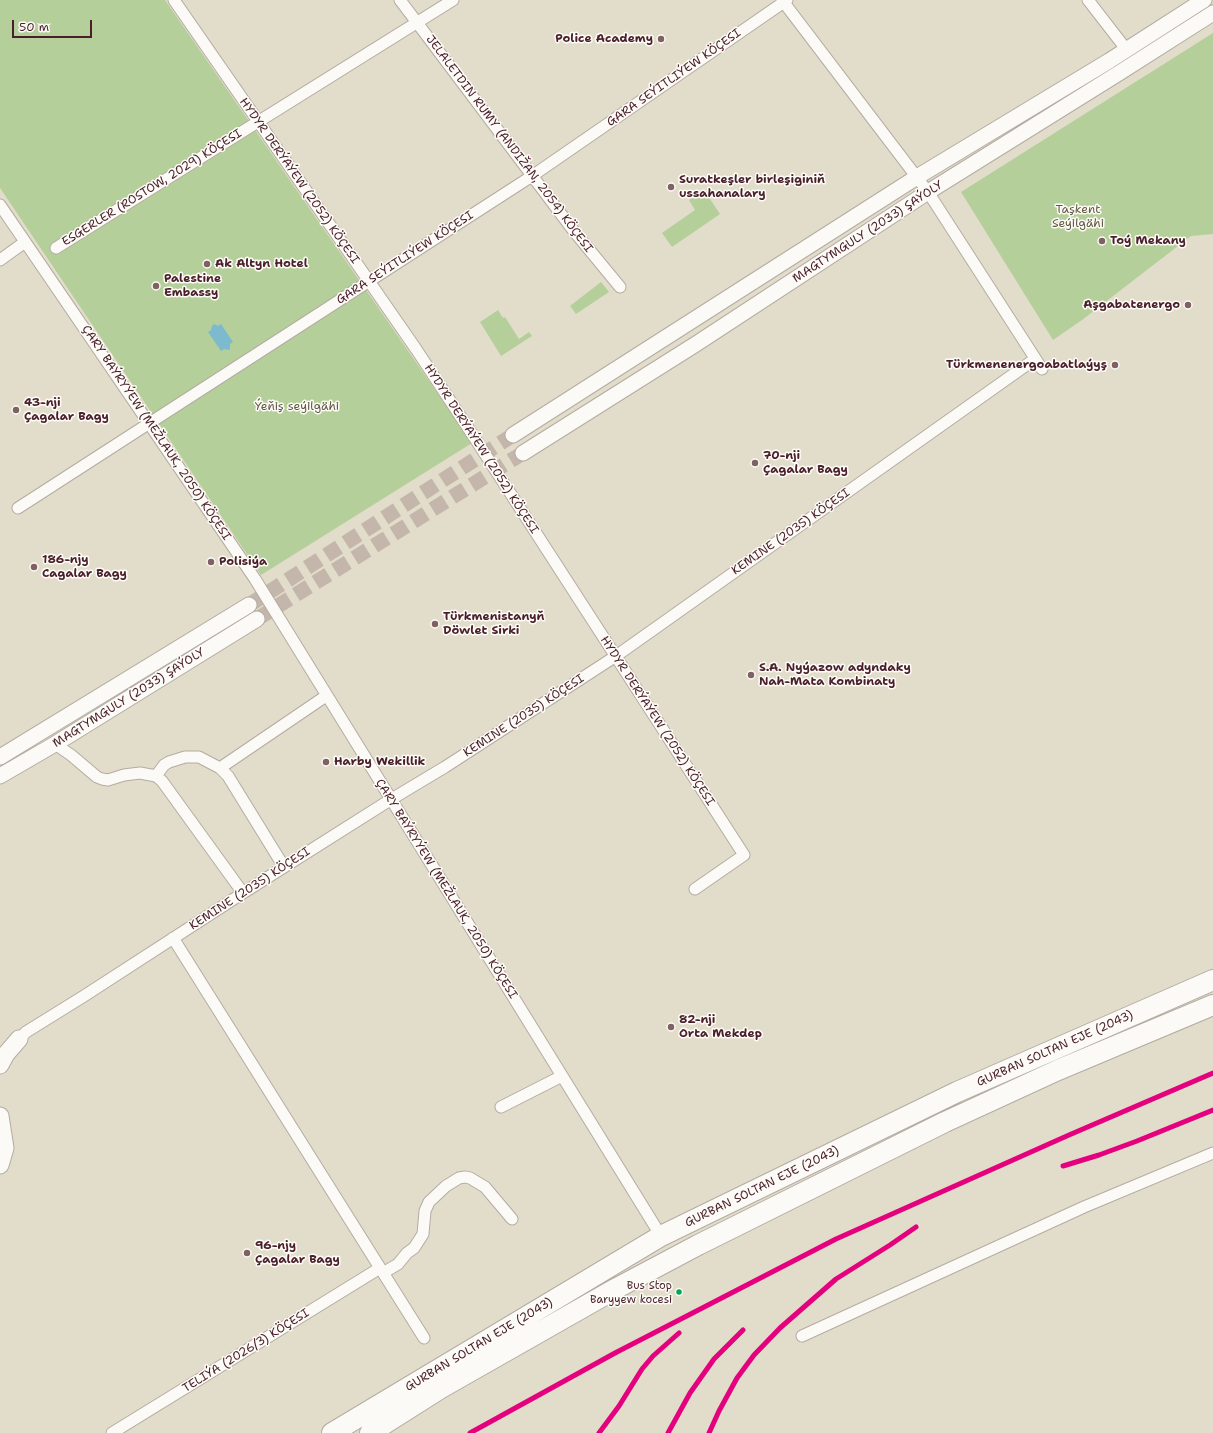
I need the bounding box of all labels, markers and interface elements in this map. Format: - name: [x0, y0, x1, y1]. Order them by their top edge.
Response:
- scale bar: [14, 12, 94, 38]
- text: 50 m: [19, 19, 49, 35]
- street label: GARA SEÝITLIÝEW KÖÇESI: [604, 26, 744, 130]
- place label: Police Academy: [555, 32, 653, 46]
- street label: JELALETDIN RUMY (ANDIŽAN, 2054) KÖÇESI: [423, 33, 595, 255]
- marker: Police Academy: [656, 34, 666, 44]
- street label: HYDYR DERÝAÝEW (2052) KÖÇESI: [236, 95, 362, 267]
- street label: ESGERLER (ROSTOW, 2029) KÖÇESI: [60, 127, 244, 249]
- place label: Suratkeşler birleşiginiň ussahanalary: [679, 173, 825, 201]
- street label: MAGTYMGULY (2033) ŞAÝOLY: [790, 178, 946, 286]
- marker: Suratkeşler birleşiginiň ussahanalary: [666, 182, 676, 192]
- park label: Taşkent Seýilgähi: [1052, 203, 1104, 231]
- street label: GARA SEÝITLIÝEW KÖÇESI: [334, 208, 476, 308]
- place label: Toý Mekany: [1110, 234, 1186, 248]
- marker: Toý Mekany: [1097, 236, 1107, 246]
- place label: Ak Altyn Hotel: [215, 257, 308, 271]
- marker: Ak Altyn Hotel: [202, 259, 212, 269]
- place label: Palestine Embassy: [164, 272, 221, 300]
- marker: Palestine Embassy: [151, 281, 161, 291]
- place label: Aşgabatenergo: [1083, 298, 1180, 312]
- marker: Aşgabatenergo: [1183, 300, 1193, 310]
- street label: ÇARY BAÝRYÝEW (MEŽLAUK, 2050) KÖÇESI: [78, 323, 234, 543]
- place label: Türkmenenergoabatlaýyş: [946, 358, 1107, 372]
- marker: Türkmenenergoabatlaýyş: [1110, 360, 1120, 370]
- street label: HYDYR DERÝAÝEW (2052) KÖÇESI: [421, 362, 541, 536]
- place label: 43-nji Çagalar Bagy: [24, 396, 109, 424]
- park label: Ýeňiş seýilgähi: [255, 400, 339, 414]
- marker: 43-nji Çagalar Bagy: [11, 405, 21, 415]
- place label: 70-nji Çagalar Bagy: [763, 449, 848, 477]
- marker: 70-nji Çagalar Bagy: [750, 458, 760, 468]
- street label: KEMINE (2035) KÖÇESI: [729, 486, 853, 578]
- place label: 186-njy Cagalar Bagy: [42, 553, 127, 581]
- place label: Polisiýa: [219, 555, 267, 569]
- marker: Polisiýa: [206, 557, 216, 567]
- marker: 186-njy Cagalar Bagy: [29, 562, 39, 572]
- place label: Türkmenistanyň Döwlet Sirki: [443, 610, 544, 638]
- marker: Türkmenistanyň Döwlet Sirki: [430, 619, 440, 629]
- street label: HYDYR DERÝAÝEW (2052) KÖÇESI: [597, 634, 717, 808]
- street label: MAGTYMGULY (2033) ŞAÝOLY: [50, 645, 208, 751]
- place label: S.A. Nyýazow adyndaky Nah-Mata Kombinaty: [759, 661, 911, 689]
- marker: S.A. Nyýazow adyndaky Nah-Mata Kombinaty: [746, 670, 756, 680]
- street label: KEMINE (2035) KÖÇESI: [461, 672, 587, 760]
- place label: Harby Wekillik: [334, 755, 425, 769]
- marker: Harby Wekillik: [321, 757, 331, 767]
- street label: ÇARY BAÝRYÝEW (MEŽLAUK, 2050) KÖÇESI: [372, 777, 520, 1001]
- street label: KEMINE (2035) KÖÇESI: [187, 845, 313, 933]
- street label: GURBAN SOLTAN EJE (2043): [975, 1008, 1135, 1090]
- place label: 82-nji Orta Mekdep: [679, 1013, 762, 1041]
- marker: 82-nji Orta Mekdep: [666, 1022, 676, 1032]
- street label: GURBAN SOLTAN EJE (2043): [683, 1143, 841, 1231]
- place label: 96-njy Çagalar Bagy: [255, 1239, 340, 1267]
- marker: 96-njy Çagalar Bagy: [242, 1248, 252, 1258]
- place label: Bus Stop Baryyew kocesi: [590, 1279, 672, 1305]
- marker: Bus Stop Baryyew kocesi: [674, 1287, 684, 1297]
- street label: GURBAN SOLTAN EJE (2043): [403, 1295, 555, 1395]
- street label: TELIÝA (2026/3) KÖÇESI: [180, 1306, 312, 1396]

